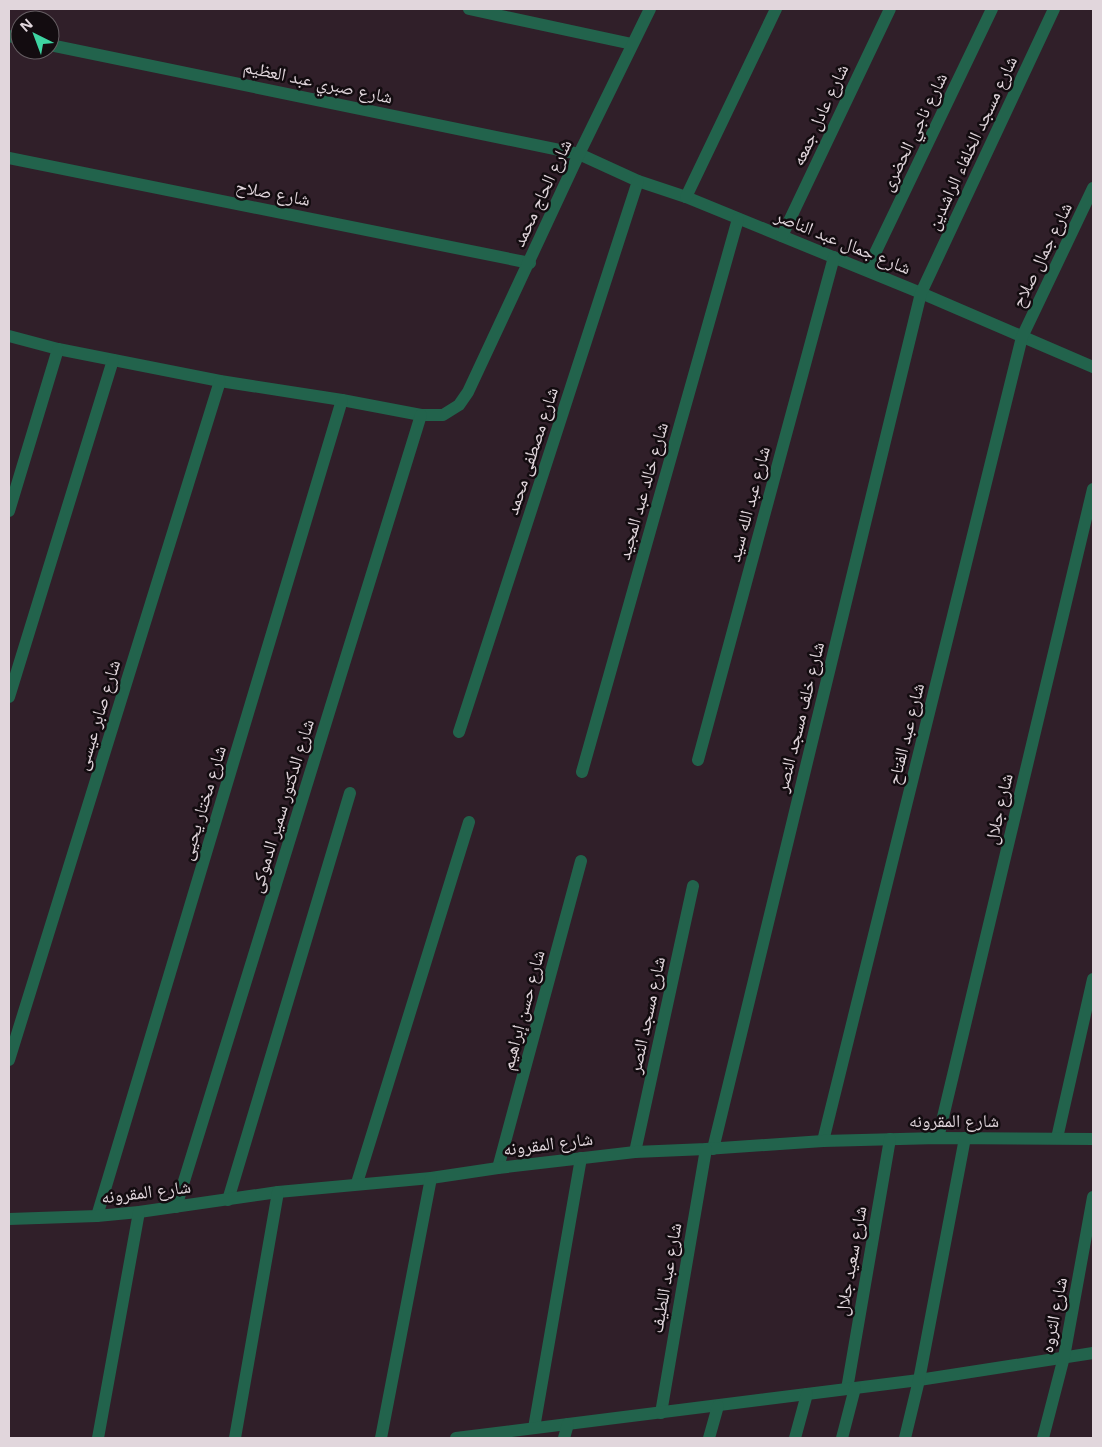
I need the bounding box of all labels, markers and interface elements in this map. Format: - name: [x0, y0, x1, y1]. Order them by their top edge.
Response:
- north arrow: [10, 10, 60, 60]
- text: N: [15, 14, 37, 36]
- street label: شارع مسجد الخلفاء الراشدين: [920, 52, 1022, 234]
- street label: شارع صبري عبد العظيم: [241, 54, 395, 112]
- street label: شارع عادل جمعه: [785, 60, 853, 169]
- street label: شارع ناجي الحضرى: [874, 68, 955, 197]
- street label: شارع الحاج محمد: [506, 135, 577, 251]
- street label: شارع صلاح: [234, 173, 313, 212]
- street label: شارع جمال صلاح: [1005, 198, 1078, 312]
- street label: شارع جمال عبد الناصر: [771, 202, 915, 279]
- street label: شارع مصطفى محمد: [499, 384, 563, 517]
- street label: شارع خالد عبد المجيد: [611, 419, 673, 562]
- street label: شارع عبد الله سيد: [721, 443, 775, 564]
- street label: شارع خلف مسجد النصر: [769, 639, 829, 795]
- street label: شارع صابر عيسى: [69, 657, 125, 773]
- street label: شارع عبد الفتاح: [881, 680, 930, 787]
- street label: شارع الدكتور سمير الدموكى: [243, 716, 319, 895]
- street label: شارع مختار يحيى: [173, 742, 231, 863]
- street label: شارع جلال: [978, 771, 1018, 847]
- street label: شارع حسن إبراهيم: [494, 947, 551, 1073]
- street label: شارع مسجد النصر: [622, 954, 670, 1076]
- street label: شارع المقرونه: [909, 1108, 999, 1132]
- street label: شارع المقرونه: [502, 1126, 594, 1160]
- street label: شارع المقرونه: [100, 1174, 192, 1208]
- street label: شارع سعيد جلال: [829, 1204, 871, 1318]
- street label: شارع عبد اللطيف: [644, 1221, 687, 1335]
- street label: شارع الثروه: [1034, 1275, 1072, 1355]

